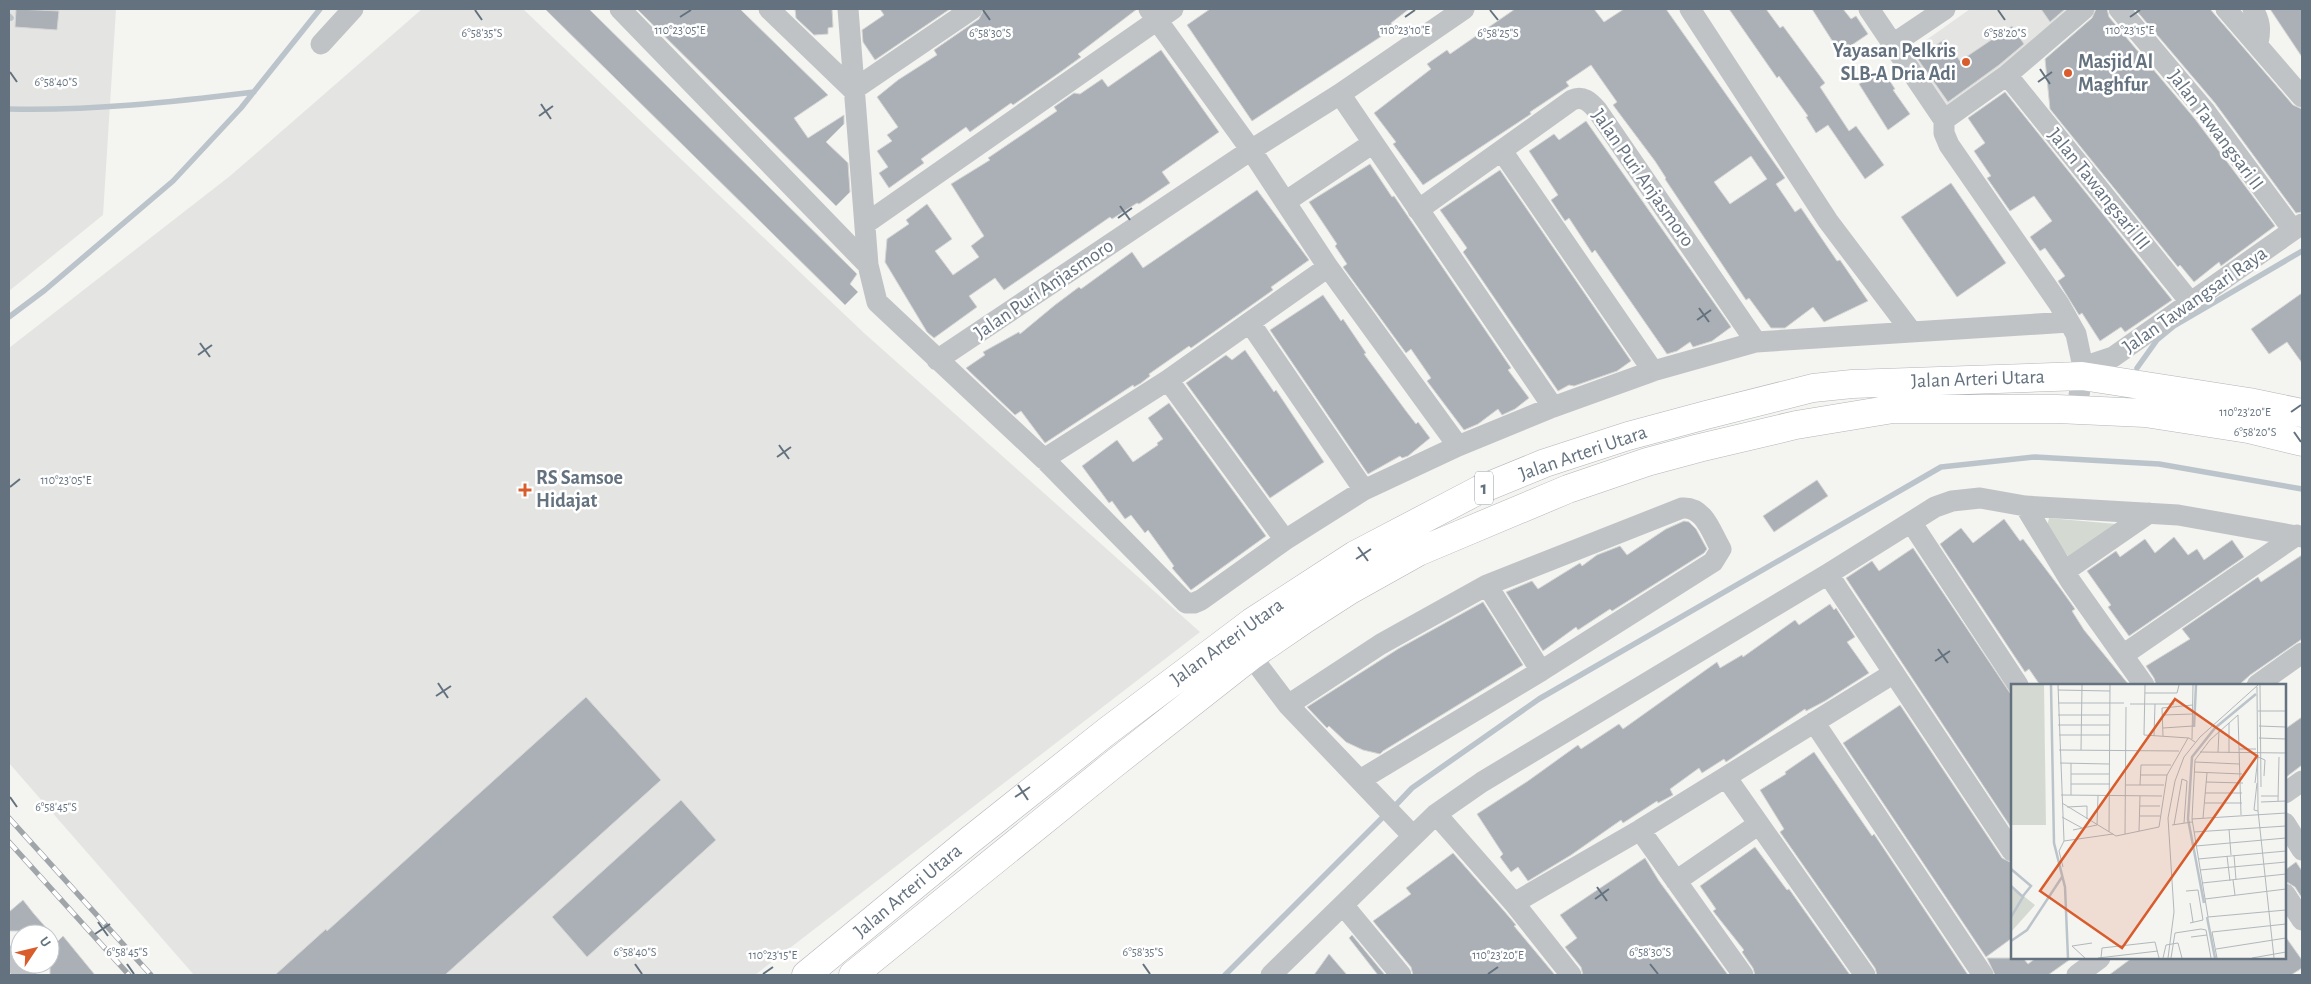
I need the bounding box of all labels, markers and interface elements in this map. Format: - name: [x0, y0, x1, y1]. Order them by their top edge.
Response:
- text: 110°23'05"E: [654, 24, 706, 36]
- text: 110°23'10"E: [1380, 24, 1430, 36]
- text: 110°23'15"E: [2106, 24, 2155, 36]
- text: 6°58'35"S: [462, 27, 503, 39]
- text: 6°58'30"S: [969, 27, 1011, 39]
- text: 6°58'25"S: [1477, 27, 1519, 39]
- text: 6°58'20"S: [1984, 27, 2027, 39]
- place label: Yayasan Pelkris SLB-A Dria Adi: [1833, 41, 1956, 84]
- place label: Masjid Al Maghfur: [2078, 52, 2153, 95]
- marker: Yayasan Pelkris SLB-A Dria Adi: [1960, 56, 1972, 68]
- street label: Jalan Tawangsari II: [2165, 66, 2267, 194]
- marker: Masjid Al Maghfur: [2062, 67, 2074, 79]
- text: 6°58'40"S: [35, 76, 78, 88]
- street label: Jalan Puri Anjasmoro: [1588, 106, 1698, 250]
- street label: Jalan Tawangsari III: [2044, 125, 2154, 253]
- street label: Jalan Puri Anjasmoro: [971, 235, 1117, 343]
- street label: Jalan Tawangsari Raya: [2119, 243, 2271, 357]
- street label: Jalan Arteri Utara: [1911, 367, 2045, 391]
- text: 110°23'20"E: [2219, 406, 2271, 418]
- street label: Jalan Arteri Utara: [1516, 422, 1650, 484]
- text: 6°58'20"S: [2234, 426, 2277, 438]
- place label: RS Samsoe Hidajat: [536, 468, 623, 511]
- road number: 1: [1475, 472, 1493, 504]
- text: 110°23'05"E: [40, 474, 92, 486]
- marker: RS Samsoe Hidajat: [518, 483, 532, 497]
- street label: Jalan Arteri Utara: [1167, 595, 1287, 689]
- inset map: [2011, 684, 2286, 959]
- text: 6°58'45"S: [35, 801, 77, 813]
- street label: Jalan Arteri Utara: [850, 840, 966, 942]
- north arrow: [10, 924, 60, 974]
- text: U: [37, 934, 53, 950]
- text: 6°58'45"S: [106, 946, 148, 958]
- text: 6°58'40"S: [614, 946, 657, 958]
- text: 6°58'35"S: [1123, 946, 1164, 958]
- text: 6°58'30"S: [1629, 946, 1671, 958]
- text: 110°23'15"E: [749, 949, 798, 961]
- text: 110°23'20"E: [1472, 949, 1524, 961]

